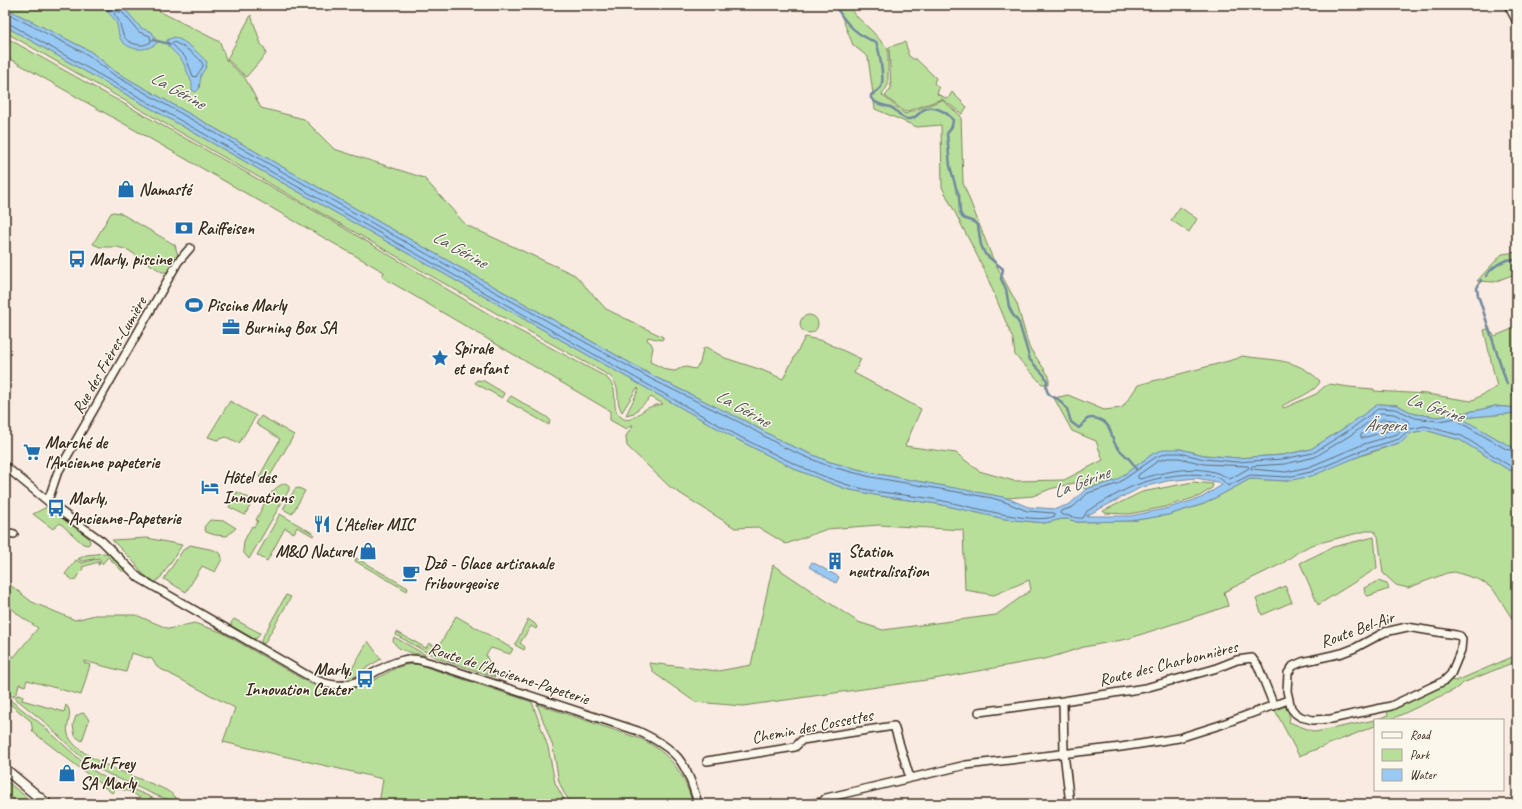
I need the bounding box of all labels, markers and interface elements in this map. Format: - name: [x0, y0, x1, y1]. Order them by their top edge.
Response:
- water label: La Gérine: [147, 66, 212, 115]
- shop icon: Namasté: [116, 179, 136, 199]
- place label: Namasté: [139, 179, 193, 200]
- bank icon: Raiffeisen: [174, 218, 194, 238]
- place label: Raiffeisen: [197, 218, 255, 239]
- water label: La Gérine: [429, 225, 494, 274]
- bus stop icon: Marly, piscine: [67, 249, 87, 269]
- place label: Marly, piscine: [90, 249, 173, 270]
- street label: Rue des Frères-Lumière: [67, 292, 152, 418]
- sports icon: Piscine Marly: [184, 295, 204, 315]
- place label: Piscine Marly: [207, 295, 289, 316]
- office icon: Burning Box SA: [221, 317, 241, 337]
- place label: Burning Box SA: [244, 317, 337, 338]
- place label: Spirale et enfant: [453, 338, 510, 379]
- place icon: Spirale et enfant: [430, 348, 450, 368]
- water label: La Gérine: [712, 384, 777, 433]
- water label: La Gérine: [1404, 387, 1469, 428]
- water label: Ärgera: [1364, 414, 1408, 436]
- place label: Marché de l'Ancienne papeterie: [45, 432, 161, 473]
- supermarket icon: Marché de l'Ancienne papeterie: [22, 442, 42, 462]
- water label: La Gérine: [1050, 460, 1115, 503]
- place label: Hôtel des Innovations: [223, 467, 295, 508]
- hotel icon: Hôtel des Innovations: [200, 477, 220, 497]
- place label: Marly, Ancienne-Papeterie: [69, 488, 182, 529]
- bus stop icon: Marly, Ancienne-Papeterie: [46, 498, 66, 518]
- restaurant icon: L'Atelier MIC: [312, 514, 332, 534]
- place label: L'Atelier MIC: [335, 514, 417, 535]
- place label: M&O Naturel: [275, 541, 358, 562]
- shop icon: M&O Naturel: [358, 541, 378, 561]
- place label: Station neutralisation: [848, 541, 930, 582]
- building icon: Station neutralisation: [825, 551, 845, 571]
- place label: Dzô - Glace artisanale fribourgeoise: [424, 553, 556, 594]
- cafe icon: Dzô - Glace artisanale fribourgeoise: [401, 563, 421, 583]
- street label: Route Bel-Air: [1317, 606, 1399, 653]
- street label: Route des Charbonnières: [1097, 636, 1241, 691]
- street label: Route de l'Ancienne-Papeterie: [426, 638, 593, 710]
- place label: Marly, Innovation Center: [245, 659, 354, 700]
- bus stop icon: Marly, Innovation Center: [355, 669, 375, 689]
- street label: Chemin des Cossettes: [750, 704, 876, 748]
- legend: [1374, 719, 1504, 791]
- text: Road: [1410, 727, 1432, 743]
- text: Park: [1410, 747, 1431, 763]
- place label: Emil Frey SA Marly: [80, 753, 138, 794]
- shop icon: Emil Frey SA Marly: [57, 763, 77, 783]
- text: Water: [1410, 767, 1438, 783]

